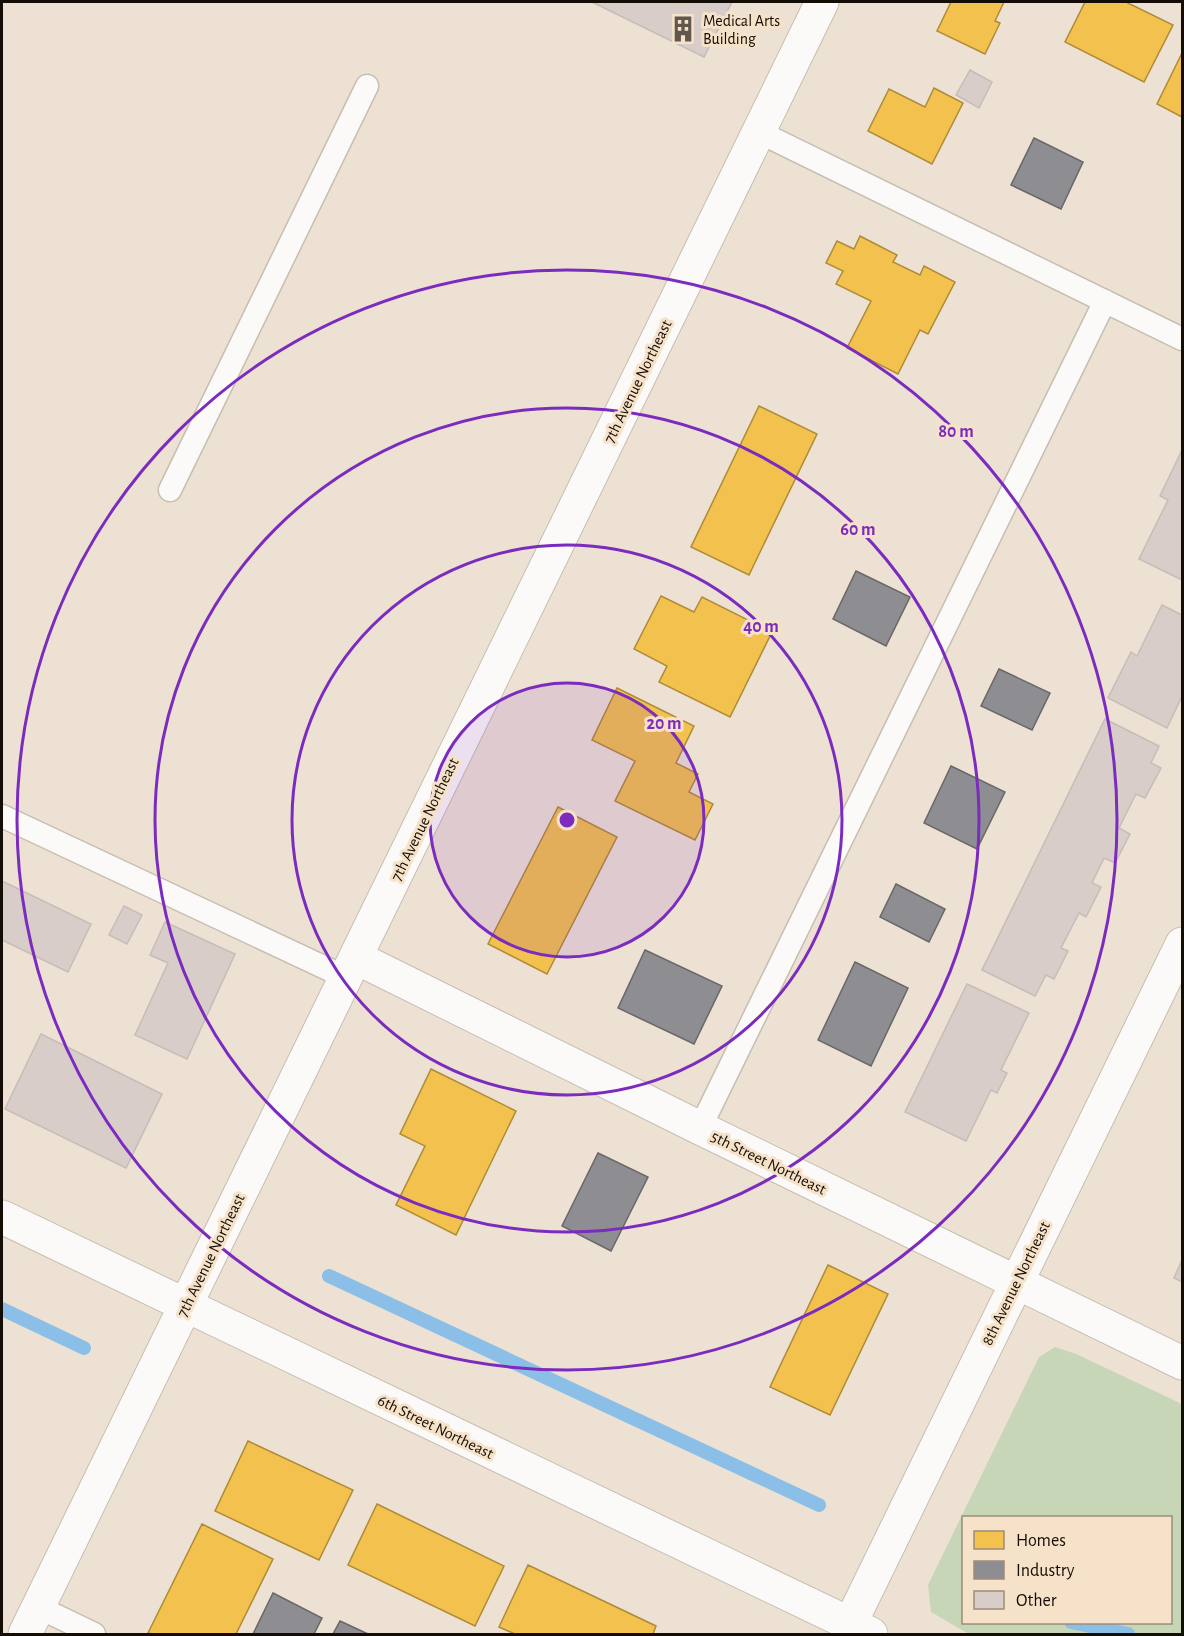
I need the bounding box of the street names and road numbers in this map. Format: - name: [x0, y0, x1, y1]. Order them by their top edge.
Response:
- street label: 7th Avenue Northeast: [601, 317, 675, 445]
- street label: 7th Avenue Northeast: [388, 755, 462, 883]
- street label: 5th Street Northeast: [709, 1128, 829, 1198]
- street label: 7th Avenue Northeast: [174, 1191, 248, 1319]
- street label: 8th Avenue Northeast: [979, 1219, 1053, 1348]
- street label: 6th Street Northeast: [375, 1392, 496, 1462]

